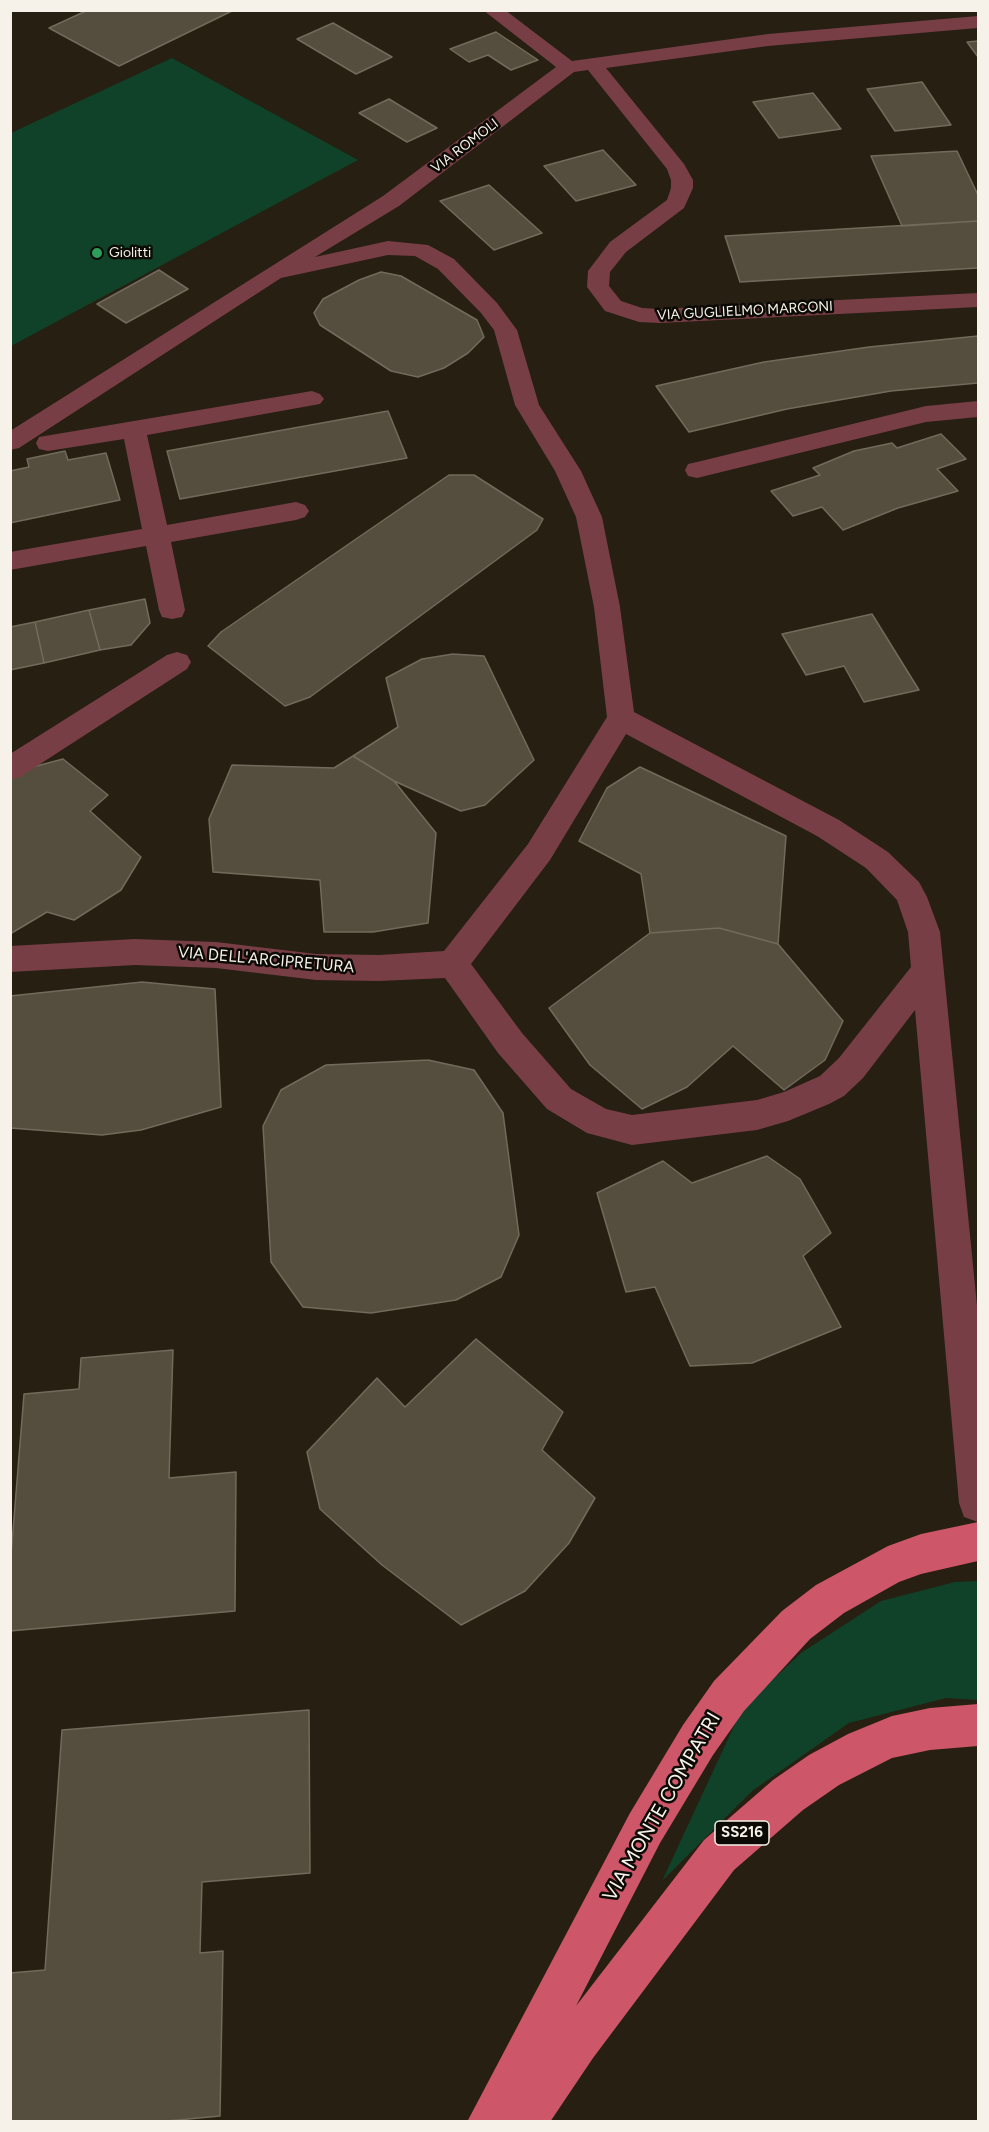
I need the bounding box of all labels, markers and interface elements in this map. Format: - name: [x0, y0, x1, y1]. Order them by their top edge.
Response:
- street label: VIA ROMOLI: [428, 115, 502, 177]
- place label: Giolitti: [109, 245, 151, 261]
- marker: Giolitti: [90, 246, 104, 260]
- street label: VIA GUGLIELMO MARCONI: [657, 298, 833, 324]
- street label: VIA DELL'ARCIPRETURA: [177, 943, 355, 977]
- street label: VIA MONTE COMPATRI: [598, 1708, 726, 1906]
- road number: SS216: [715, 1821, 769, 1845]

